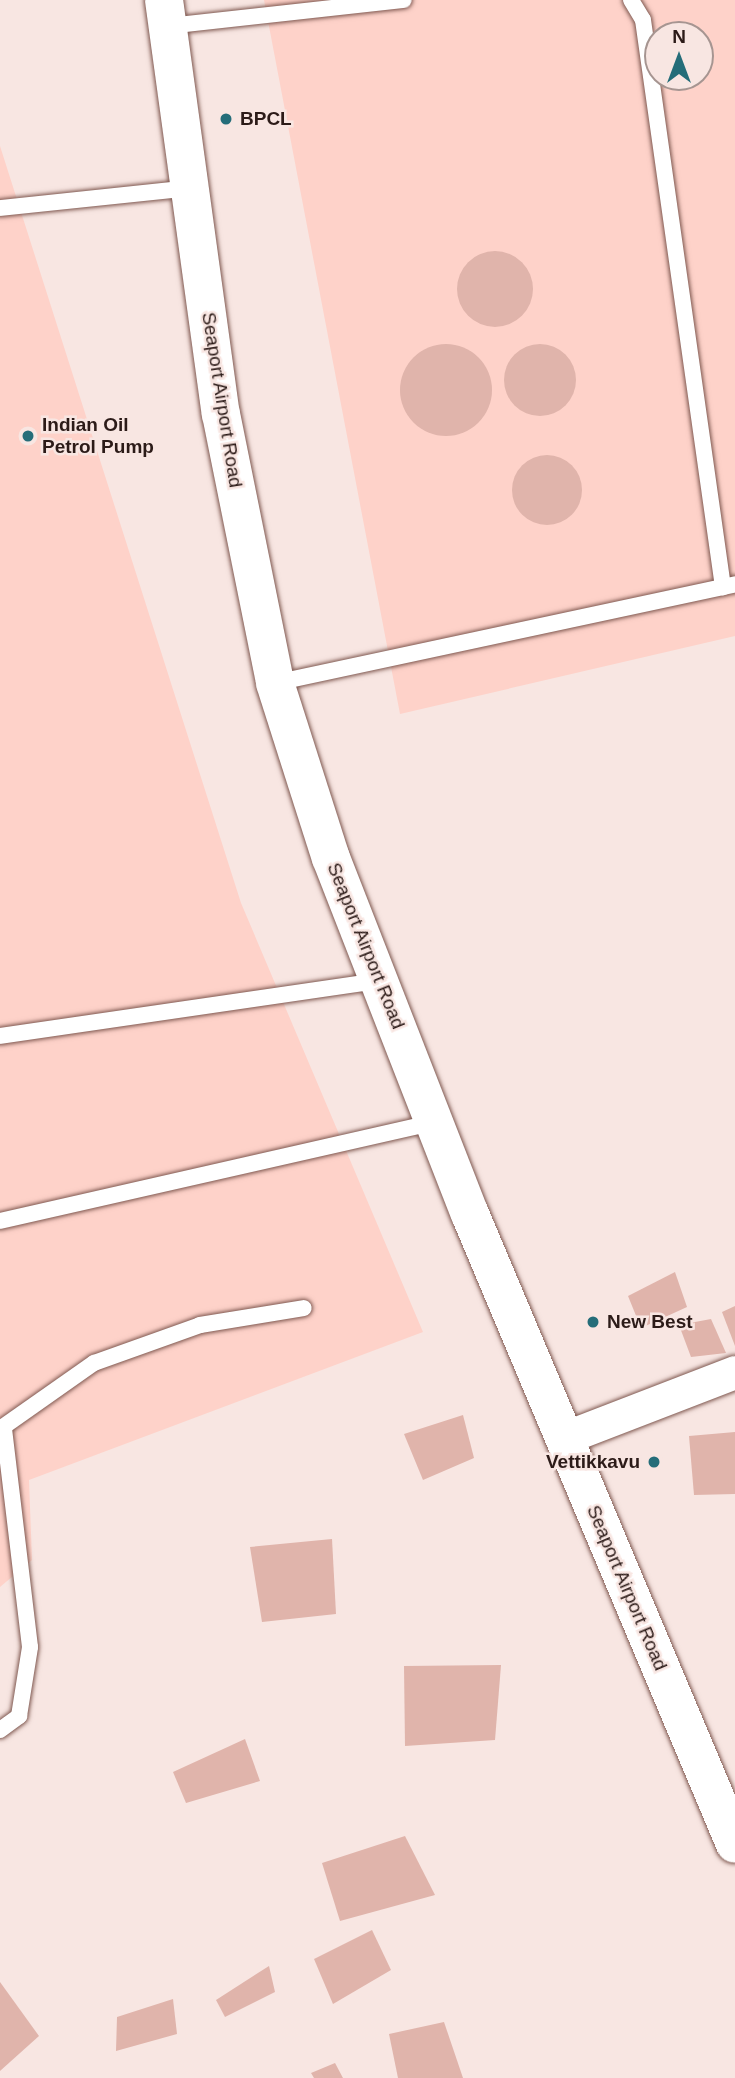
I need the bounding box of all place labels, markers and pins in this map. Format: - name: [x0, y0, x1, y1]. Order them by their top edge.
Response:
- place label: BPCL: [240, 108, 292, 130]
- marker: BPCL: [218, 111, 234, 127]
- place label: Indian Oil Petrol Pump: [42, 414, 154, 458]
- marker: Indian Oil Petrol Pump: [20, 428, 36, 444]
- place label: New Best: [607, 1311, 693, 1333]
- marker: New Best: [585, 1314, 601, 1330]
- place label: Vettikkavu: [546, 1451, 640, 1473]
- marker: Vettikkavu: [646, 1454, 662, 1470]

